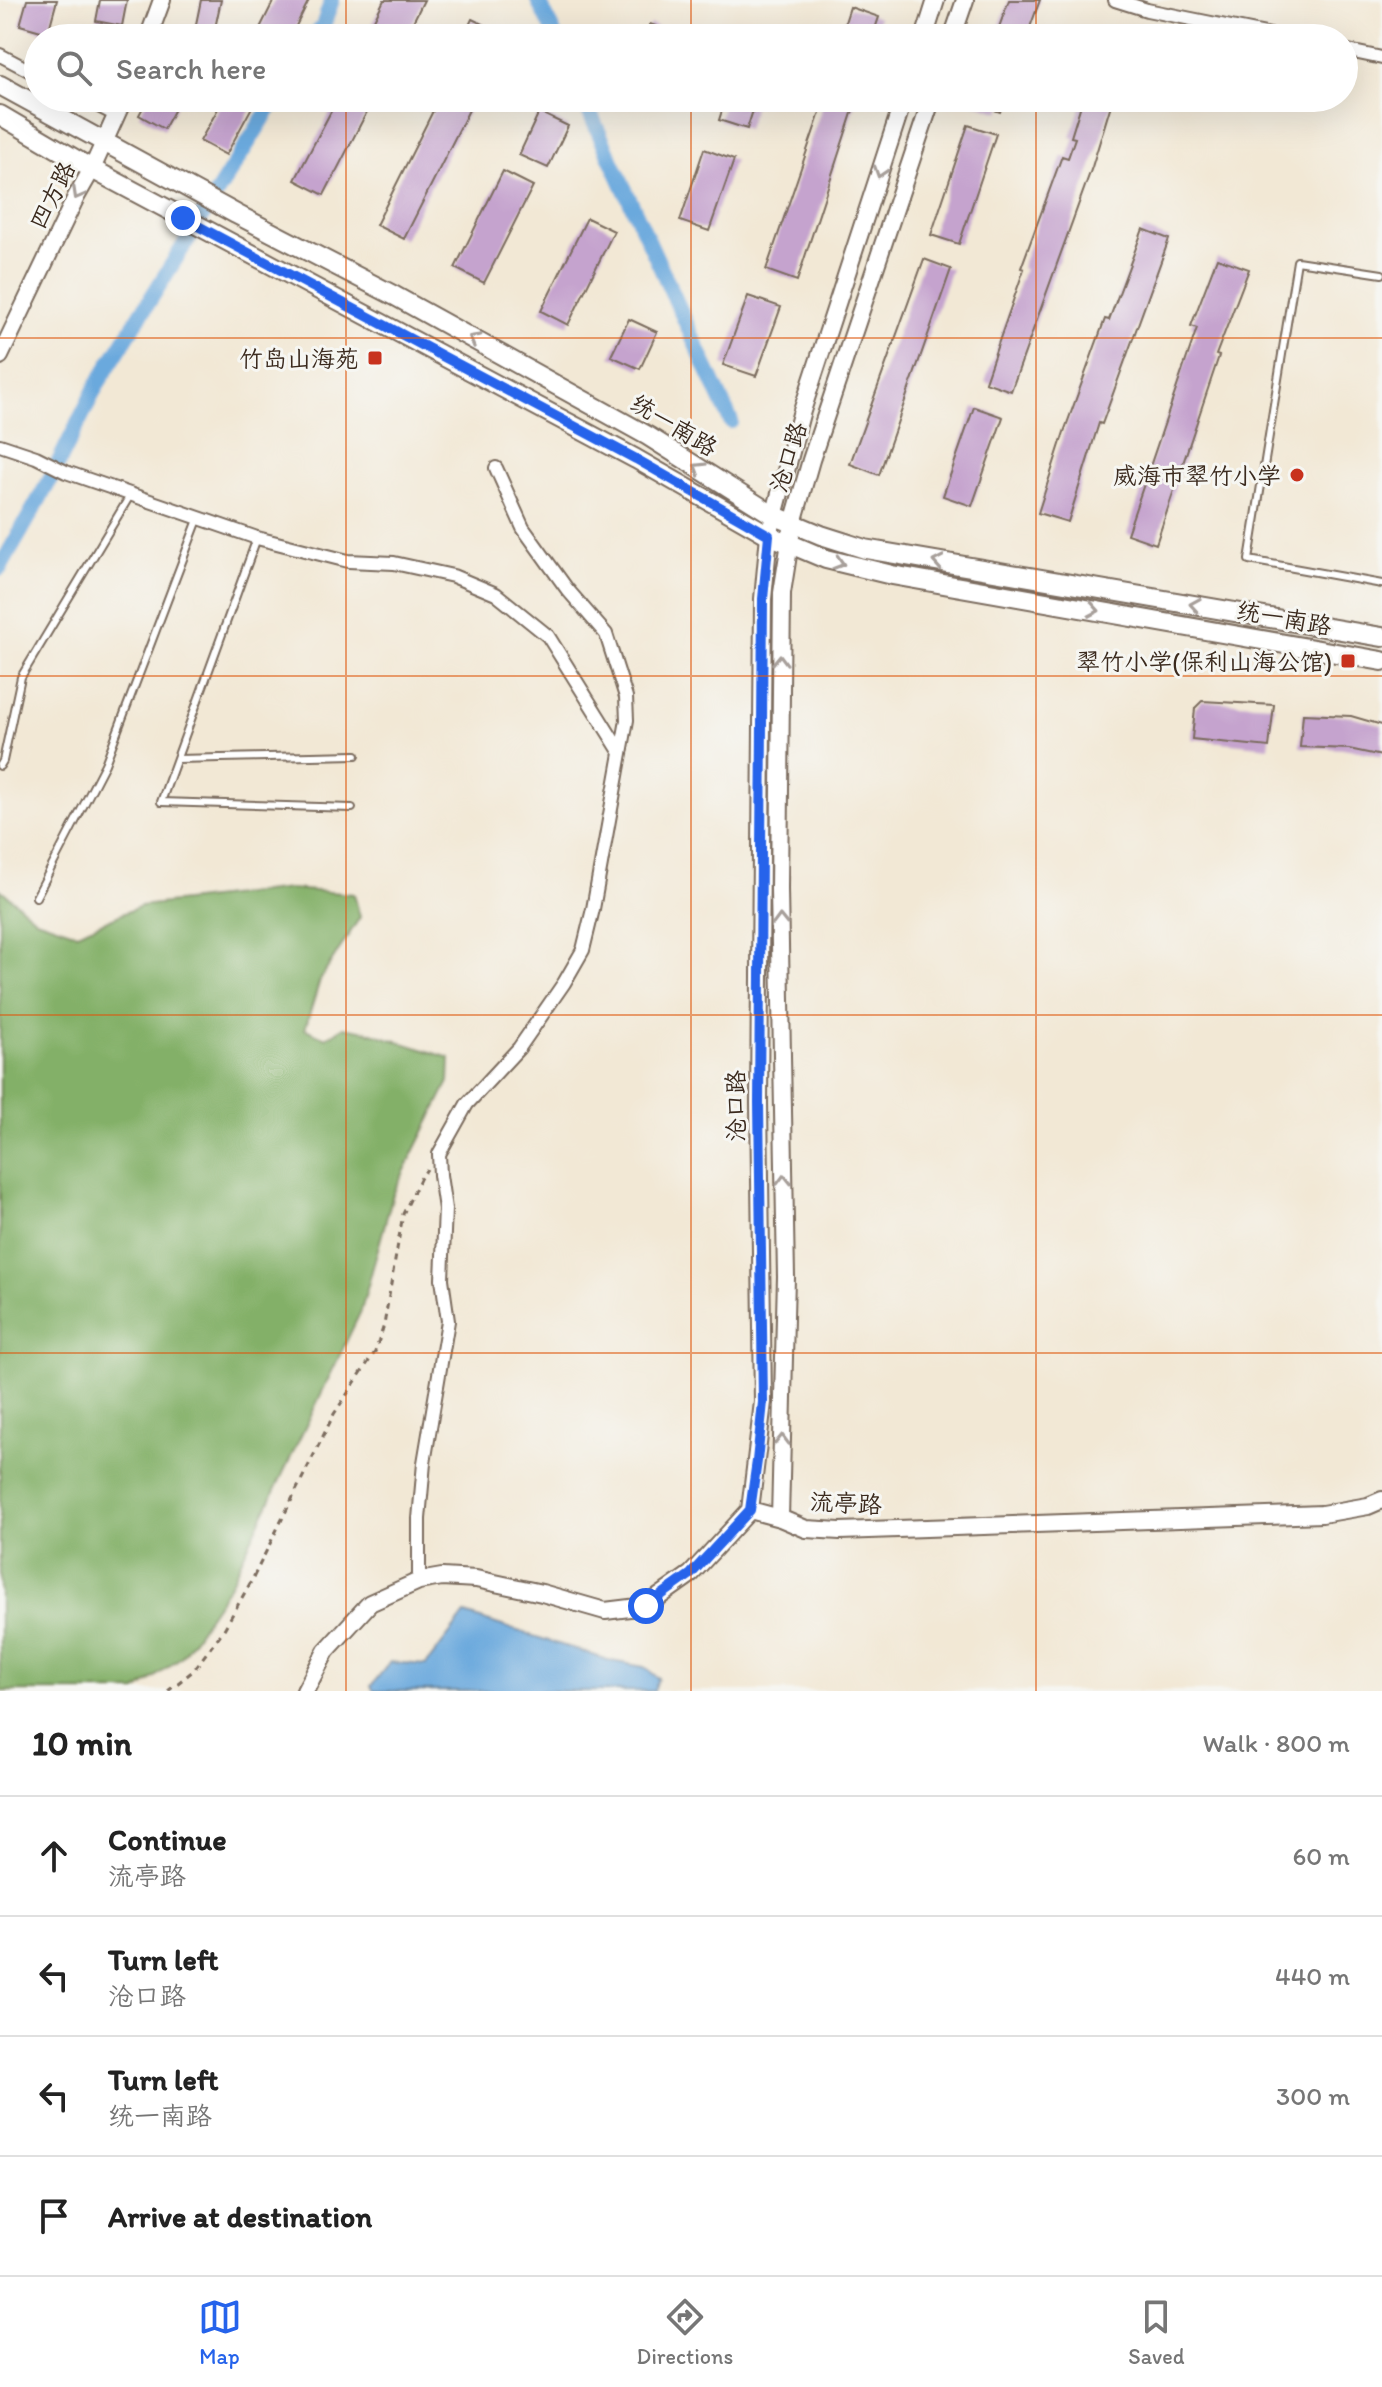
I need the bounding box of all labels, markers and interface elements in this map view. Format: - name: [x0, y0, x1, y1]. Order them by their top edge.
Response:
- search box: [24, 24, 1358, 112]
- icon: search: [52, 46, 96, 90]
- text: Search here: [116, 50, 266, 87]
- street label: 四方路: [23, 156, 81, 234]
- one-way arrow: [873, 165, 889, 178]
- one-way arrow: [73, 185, 88, 200]
- route end: [165, 200, 201, 236]
- one-way arrow: [467, 334, 482, 349]
- place label: 竹岛山海苑: [239, 344, 359, 373]
- marker: 竹岛山海苑: [366, 349, 384, 367]
- street label: 统一南路: [625, 388, 723, 462]
- street label: 沧口路: [764, 418, 812, 496]
- place label: 威海市翠竹小学: [1113, 461, 1281, 490]
- one-way arrow: [693, 463, 708, 478]
- marker: 威海市翠竹小学: [1288, 466, 1306, 484]
- one-way arrow: [831, 554, 845, 570]
- one-way arrow: [932, 554, 945, 571]
- street label: 统一南路: [1234, 595, 1334, 641]
- one-way arrow: [1188, 597, 1202, 614]
- one-way arrow: [1088, 601, 1101, 618]
- place label: 翠竹小学(保利山海公馆): [1076, 647, 1332, 676]
- marker: 翠竹小学(保利山海公馆): [1339, 652, 1357, 670]
- one-way arrow: [772, 653, 789, 666]
- one-way arrow: [771, 913, 788, 926]
- street label: 沧口路: [721, 1070, 750, 1142]
- one-way arrow: [775, 1173, 793, 1186]
- one-way arrow: [773, 1433, 791, 1446]
- street label: 流亭路: [809, 1487, 883, 1519]
- route start: [628, 1588, 664, 1624]
- text: 10 min: [32, 1723, 132, 1764]
- text: Walk · 800 m: [1203, 1727, 1350, 1759]
- text: Continue: [108, 1821, 227, 1858]
- icon: ahead: [32, 1834, 76, 1878]
- text: 60 m: [1293, 1840, 1350, 1872]
- text: 流亭路: [108, 1860, 186, 1892]
- text: Turn left: [108, 1941, 219, 1978]
- icon: left: [32, 1954, 76, 1998]
- text: 440 m: [1275, 1960, 1350, 1992]
- text: 沧口路: [108, 1980, 186, 2012]
- text: Turn left: [108, 2061, 219, 2098]
- icon: left: [32, 2074, 76, 2118]
- text: 300 m: [1276, 2080, 1350, 2112]
- text: 统一南路: [108, 2100, 212, 2132]
- icon: arrive: [32, 2194, 76, 2238]
- text: Arrive at destination: [108, 2198, 372, 2235]
- tab: Map: [198, 2295, 242, 2370]
- tab: Directions: [637, 2295, 733, 2370]
- tab: Saved: [1128, 2295, 1184, 2370]

